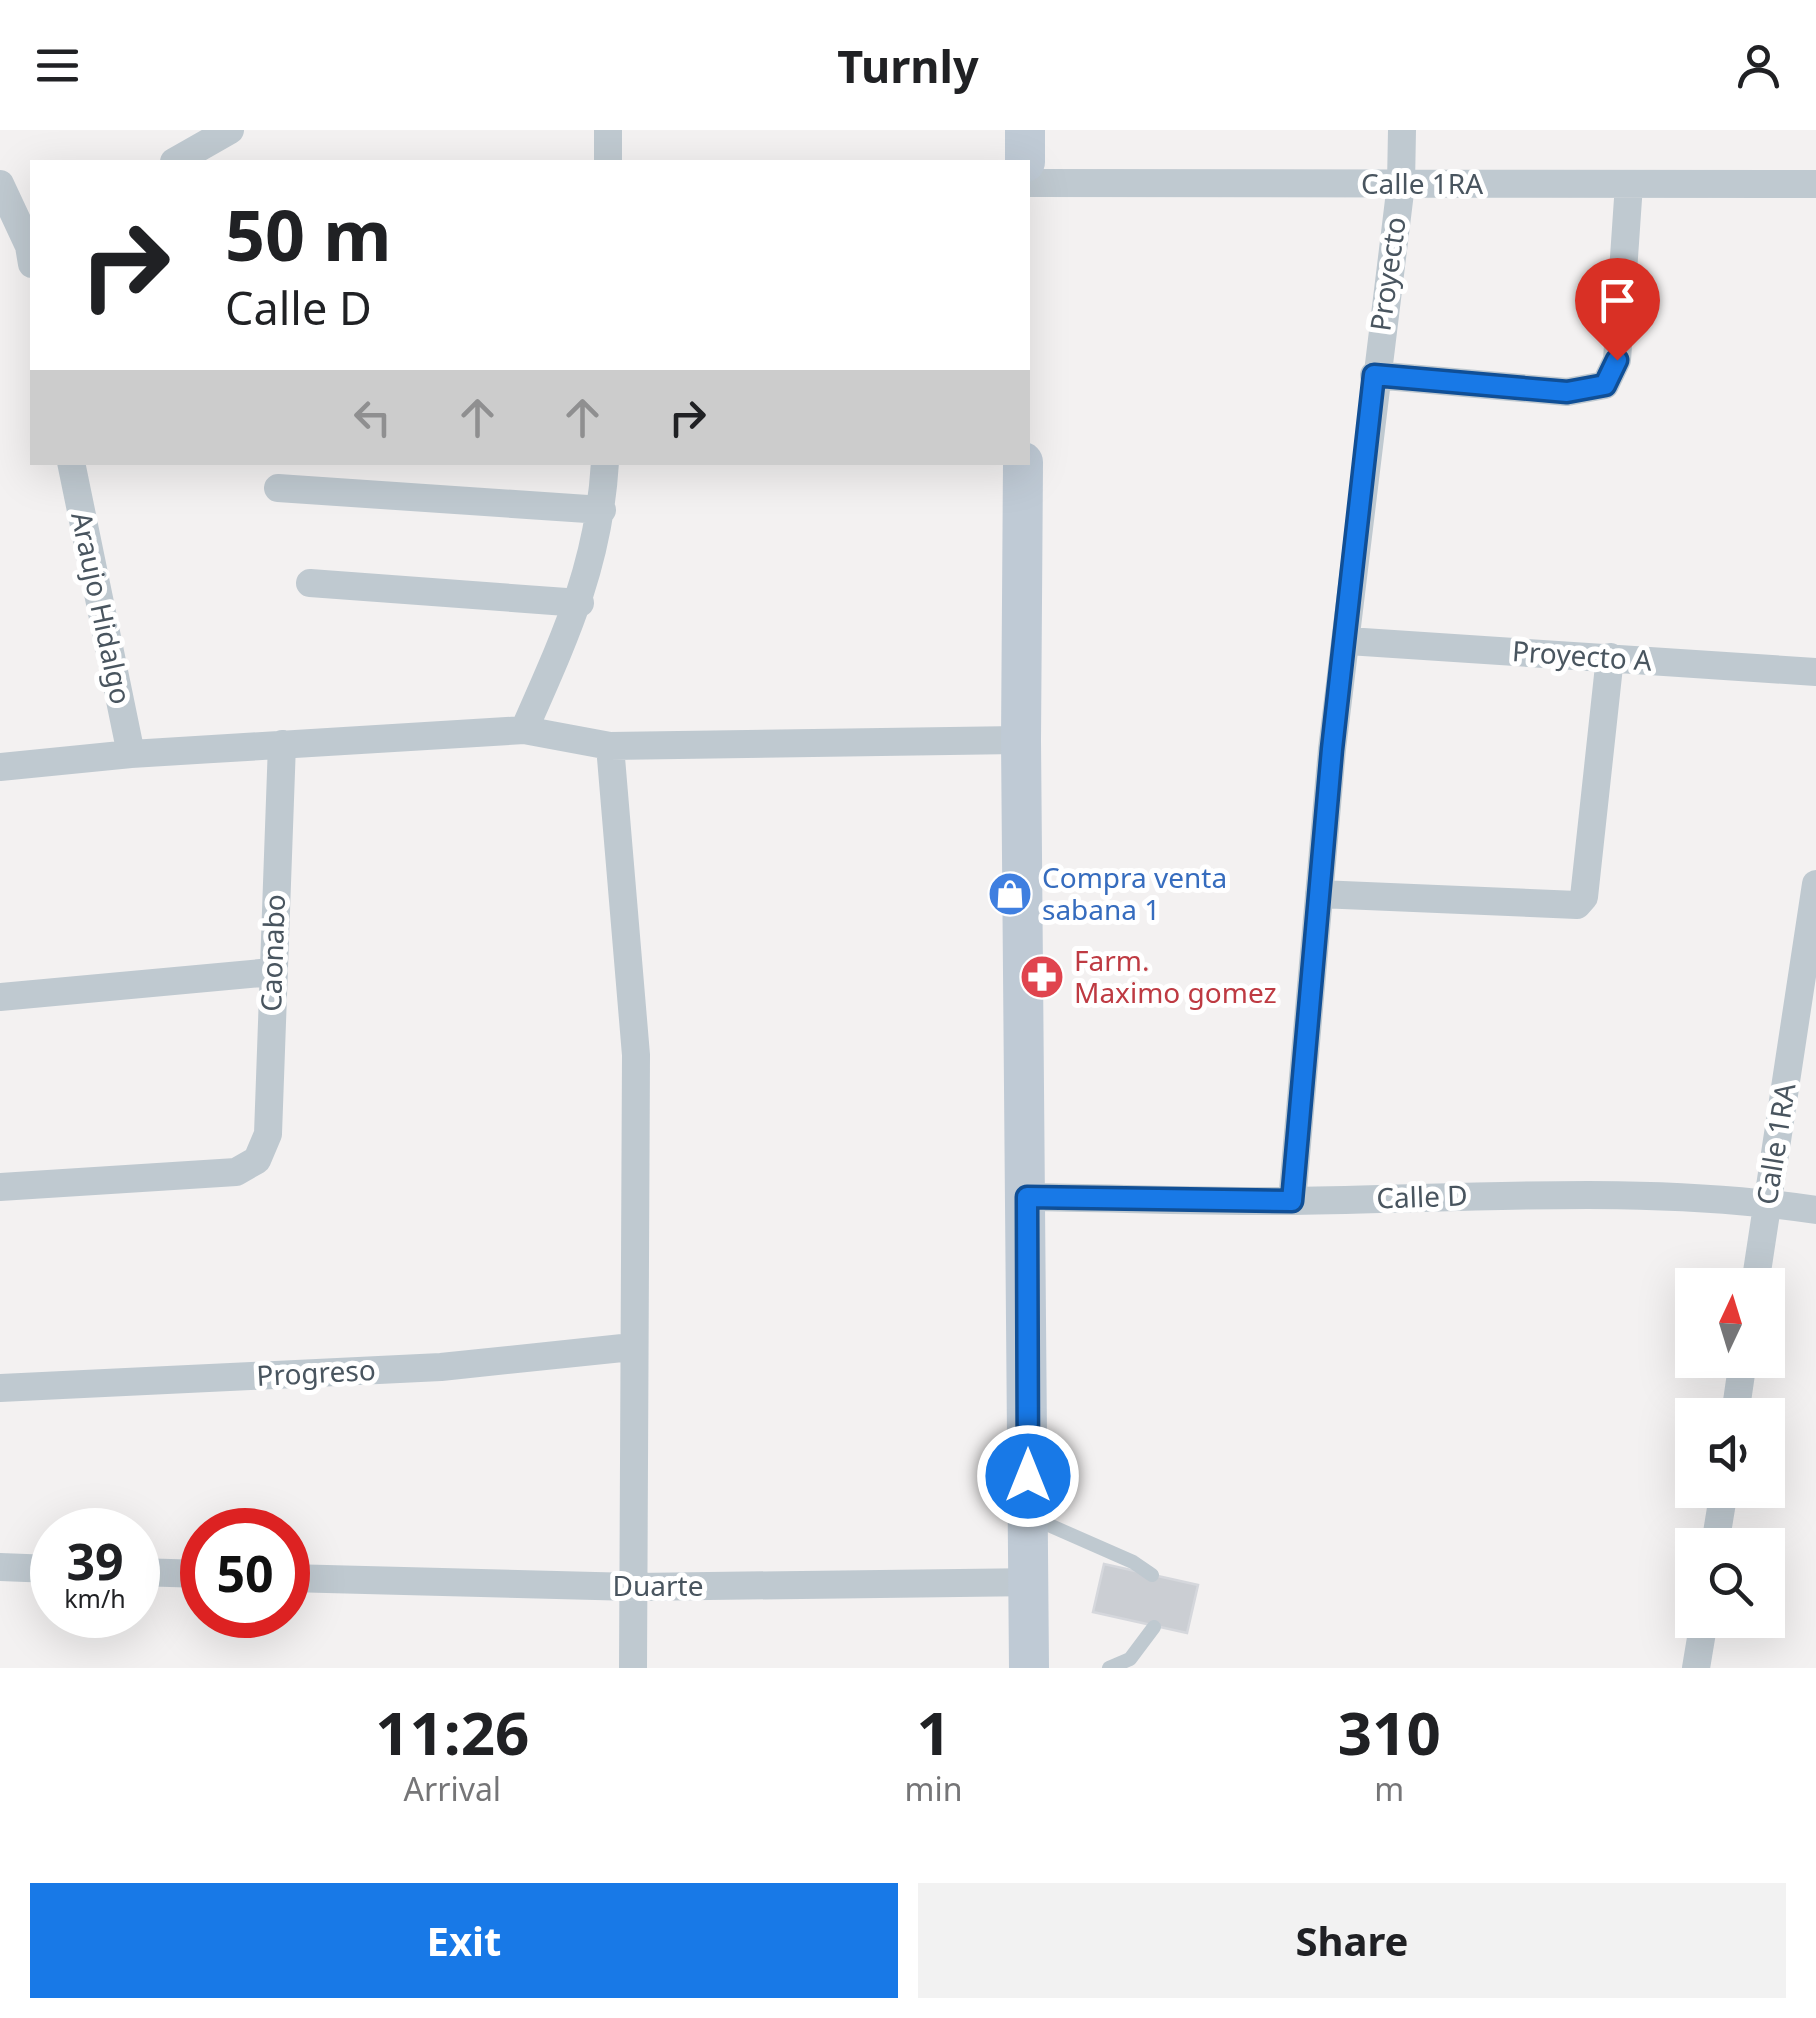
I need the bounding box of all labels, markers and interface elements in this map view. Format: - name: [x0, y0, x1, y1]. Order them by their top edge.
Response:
- text: Turnly: [837, 35, 979, 96]
- icon: menu: [30, 38, 85, 93]
- icon: person: [1731, 38, 1786, 93]
- street label: Calle 1RA: [1361, 164, 1483, 202]
- text: 50 m: [225, 186, 392, 282]
- icon: right: [60, 200, 190, 330]
- street label: Proyecto: [1360, 214, 1414, 333]
- pin: [1575, 258, 1660, 361]
- icon: arrive: [1590, 273, 1645, 328]
- text: Calle D: [225, 277, 372, 338]
- icon: left: [345, 390, 400, 445]
- icon: ahead: [450, 390, 505, 445]
- icon: ahead: [555, 390, 610, 445]
- icon: right: [660, 390, 715, 445]
- street label: Araujo Hidalgo: [63, 508, 141, 707]
- street label: Proyecto A: [1511, 631, 1653, 679]
- place label: Compra venta sabana 1: [1042, 858, 1227, 928]
- shop icon: Compra venta sabana 1: [987, 871, 1033, 917]
- street label: Caonabo: [251, 894, 293, 1012]
- place label: Farm. Maximo gomez: [1074, 941, 1277, 1011]
- pharmacy icon: Farm. Maximo gomez: [1019, 954, 1065, 1000]
- street label: Calle 1RA: [1747, 1080, 1803, 1207]
- street label: Calle D: [1376, 1175, 1468, 1217]
- north arrow: [1675, 1268, 1785, 1378]
- map controls: [1675, 1268, 1785, 1638]
- street label: Progreso: [255, 1350, 376, 1394]
- button: sound: [1675, 1398, 1785, 1508]
- position arrow: [976, 1424, 1080, 1528]
- speed limit sign: 50: [180, 1508, 310, 1638]
- text: 39: [66, 1527, 124, 1595]
- button: search: [1675, 1528, 1785, 1638]
- street label: Duarte: [613, 1566, 703, 1604]
- text: km/h: [64, 1581, 126, 1615]
- text: 11:26: [375, 1691, 529, 1773]
- text: 1: [916, 1691, 951, 1773]
- text: 310: [1338, 1691, 1441, 1773]
- text: Arrival: [404, 1767, 501, 1810]
- text: min: [905, 1767, 963, 1810]
- text: m: [1374, 1767, 1404, 1810]
- button: Exit: [30, 1883, 898, 1998]
- button: Share: [918, 1883, 1786, 1998]

